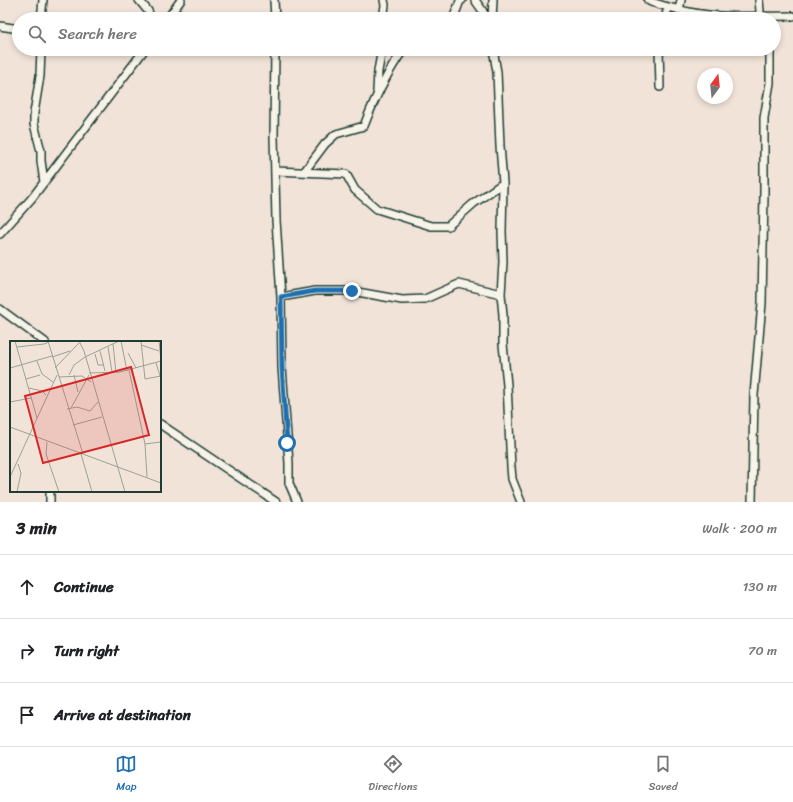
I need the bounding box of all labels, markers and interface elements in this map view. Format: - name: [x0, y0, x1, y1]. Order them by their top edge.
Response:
- search box: [12, 12, 781, 56]
- text: Search here: [58, 21, 137, 47]
- icon: search: [26, 23, 48, 45]
- north arrow: [697, 68, 733, 104]
- route end: [343, 282, 361, 300]
- inset map: [10, 341, 161, 492]
- route start: [278, 434, 296, 452]
- text: 3 min: [16, 513, 57, 543]
- text: Walk · 200 m: [702, 517, 777, 540]
- text: Continue: [54, 574, 114, 600]
- text: 130 m: [743, 575, 777, 598]
- icon: ahead: [16, 576, 38, 598]
- text: Turn right: [54, 638, 119, 664]
- text: 70 m: [748, 639, 777, 662]
- icon: right: [16, 640, 38, 662]
- text: Arrive at destination: [54, 702, 191, 728]
- icon: arrive: [16, 704, 38, 726]
- tab: Map: [115, 753, 137, 796]
- tab: Directions: [368, 753, 418, 796]
- tab: Saved: [649, 753, 678, 796]

